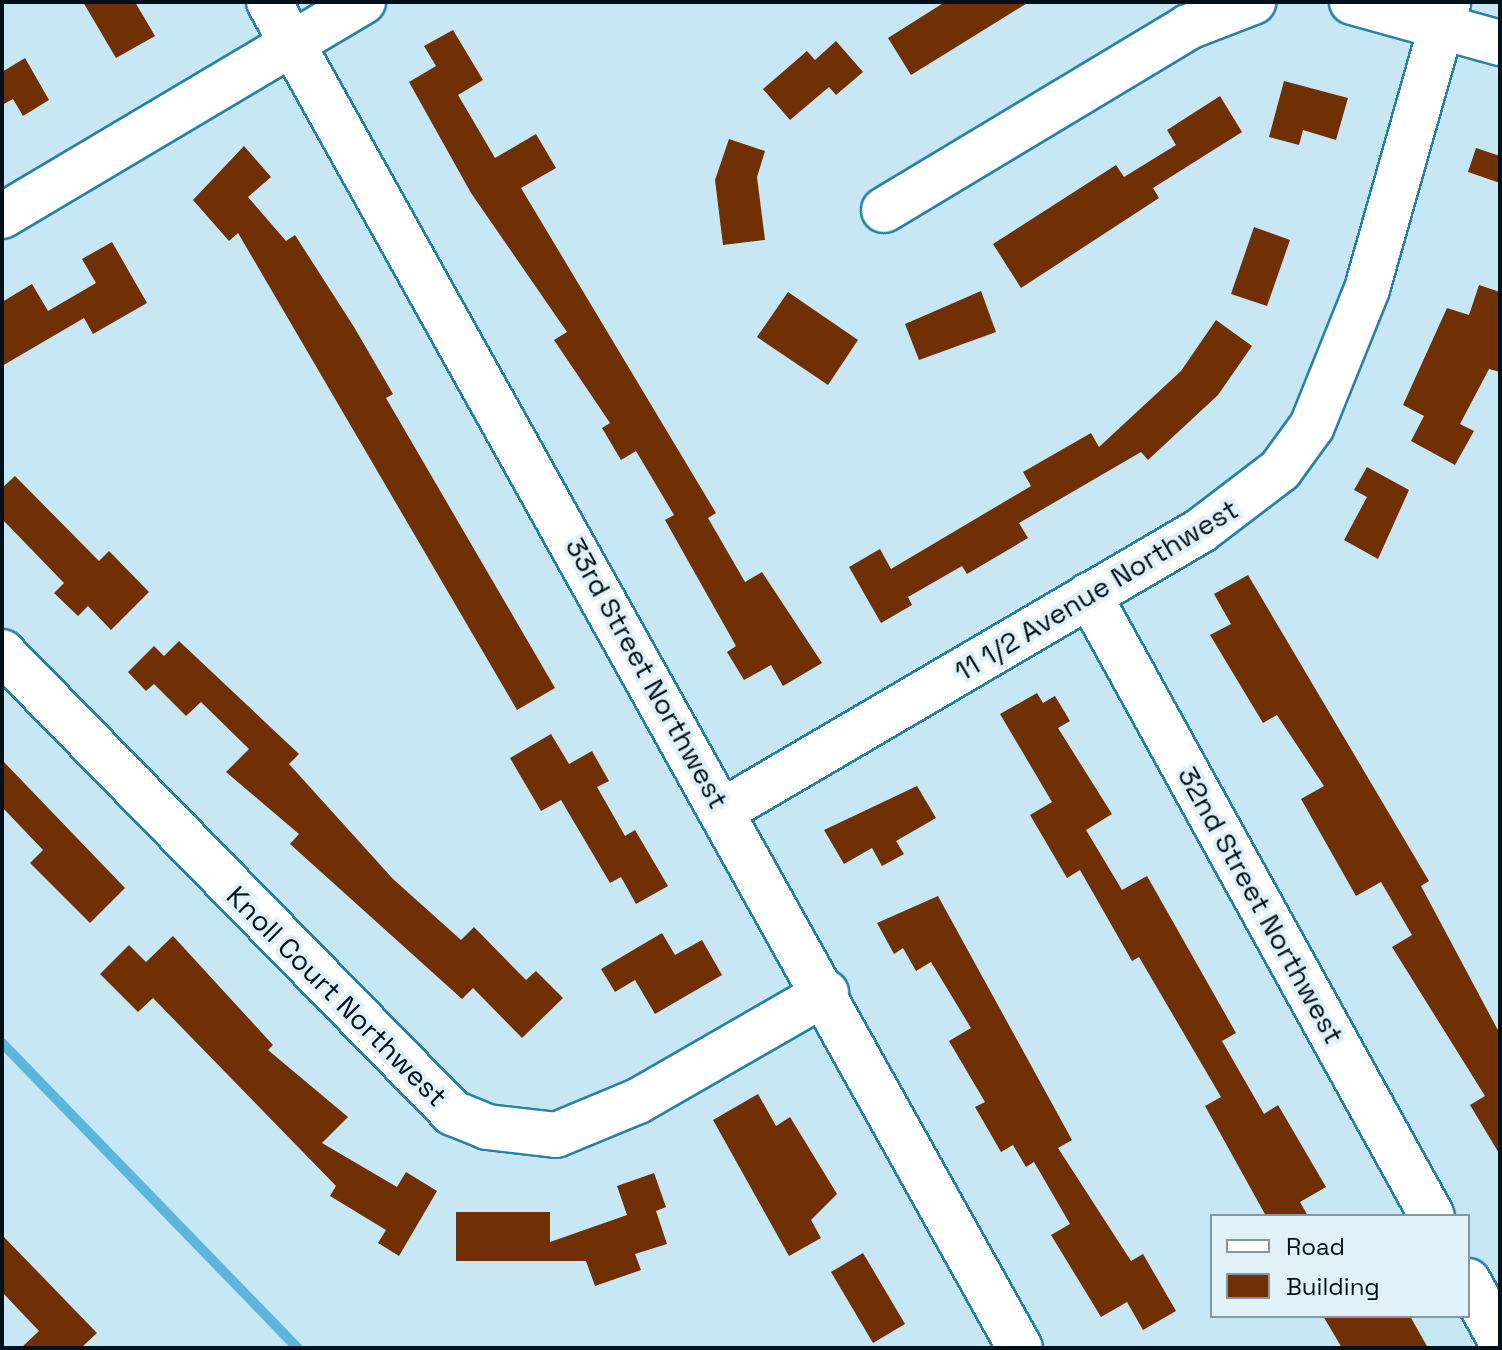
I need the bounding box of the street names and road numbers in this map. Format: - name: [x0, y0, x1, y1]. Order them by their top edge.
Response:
- street label: 11 1/2 Avenue Northwest: [948, 492, 1244, 688]
- street label: 33rd Street Northwest: [559, 532, 735, 814]
- street label: 32nd Street Northwest: [1171, 761, 1351, 1049]
- street label: Knoll Court Northwest: [220, 879, 454, 1113]

